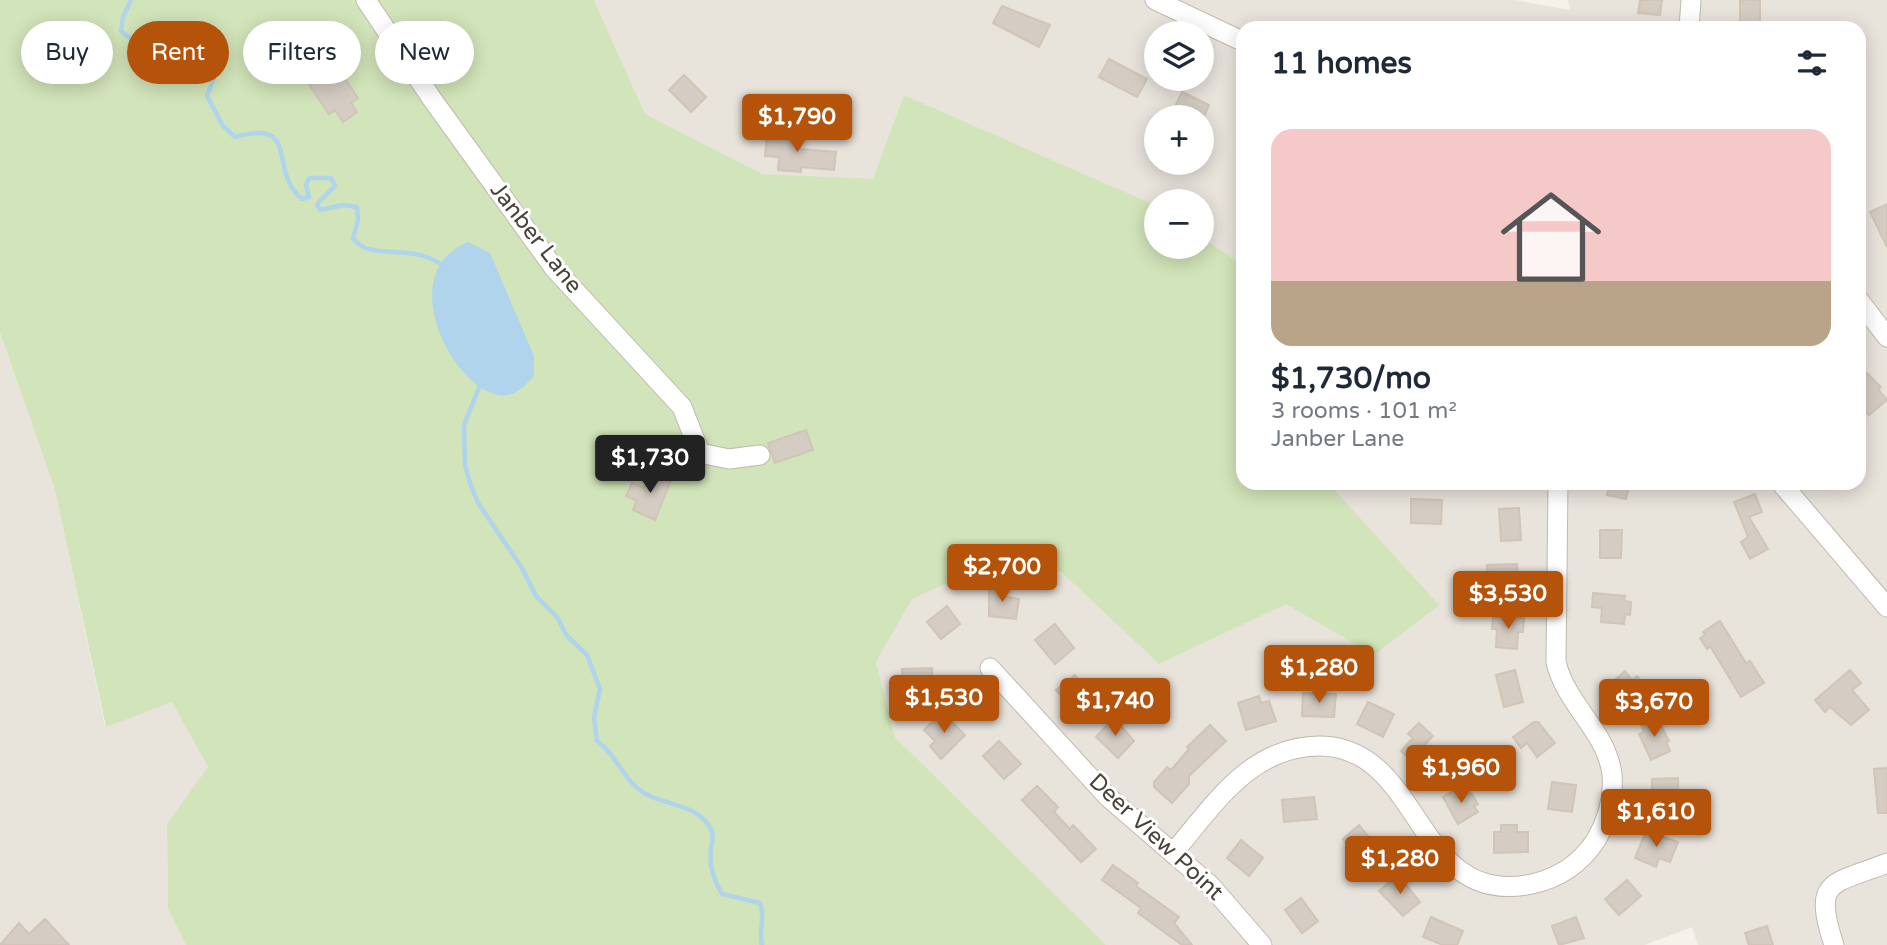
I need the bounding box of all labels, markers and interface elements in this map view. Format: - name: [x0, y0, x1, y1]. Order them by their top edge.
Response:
- chip: Buy: [21, 21, 113, 84]
- chip: Rent: [127, 21, 229, 84]
- chip: Filters: [243, 21, 361, 84]
- chip: New: [375, 21, 474, 84]
- map controls: [1144, 21, 1214, 259]
- button: layers: [1144, 21, 1214, 91]
- icon: filters: [1793, 44, 1831, 82]
- text: 11 homes: [1271, 45, 1412, 82]
- pin: $1,790: [740, 94, 854, 154]
- text: $1,790: [758, 103, 836, 131]
- button: +: [1144, 105, 1214, 175]
- icon: home: [1488, 174, 1614, 300]
- street label: Janber Lane: [484, 177, 588, 299]
- button: −: [1144, 189, 1214, 259]
- text: $1,730/mo: [1271, 360, 1431, 397]
- text: 3 rooms · 101 m²: [1271, 397, 1457, 425]
- text: Janber Lane: [1271, 425, 1404, 453]
- pin: $1,730: [593, 435, 707, 495]
- text: $1,730: [611, 444, 689, 472]
- pin: $2,700: [945, 544, 1059, 604]
- text: $2,700: [963, 553, 1041, 581]
- pin: $3,530: [1451, 572, 1565, 631]
- text: $3,530: [1469, 580, 1547, 608]
- pin: $1,280: [1262, 646, 1376, 705]
- text: $1,280: [1280, 654, 1358, 682]
- pin: $1,530: [887, 676, 1001, 735]
- pin: $1,740: [1058, 678, 1172, 738]
- pin: $3,670: [1597, 680, 1711, 739]
- text: $1,530: [905, 684, 983, 712]
- text: $1,740: [1076, 687, 1154, 715]
- text: $3,670: [1615, 688, 1693, 716]
- pin: $1,960: [1404, 746, 1518, 805]
- text: $1,960: [1422, 754, 1500, 782]
- street label: Deer View Point: [1083, 768, 1229, 907]
- pin: $1,610: [1599, 790, 1713, 849]
- text: $1,610: [1617, 798, 1695, 826]
- pin: $1,280: [1343, 836, 1457, 896]
- text: $1,280: [1361, 845, 1439, 873]

